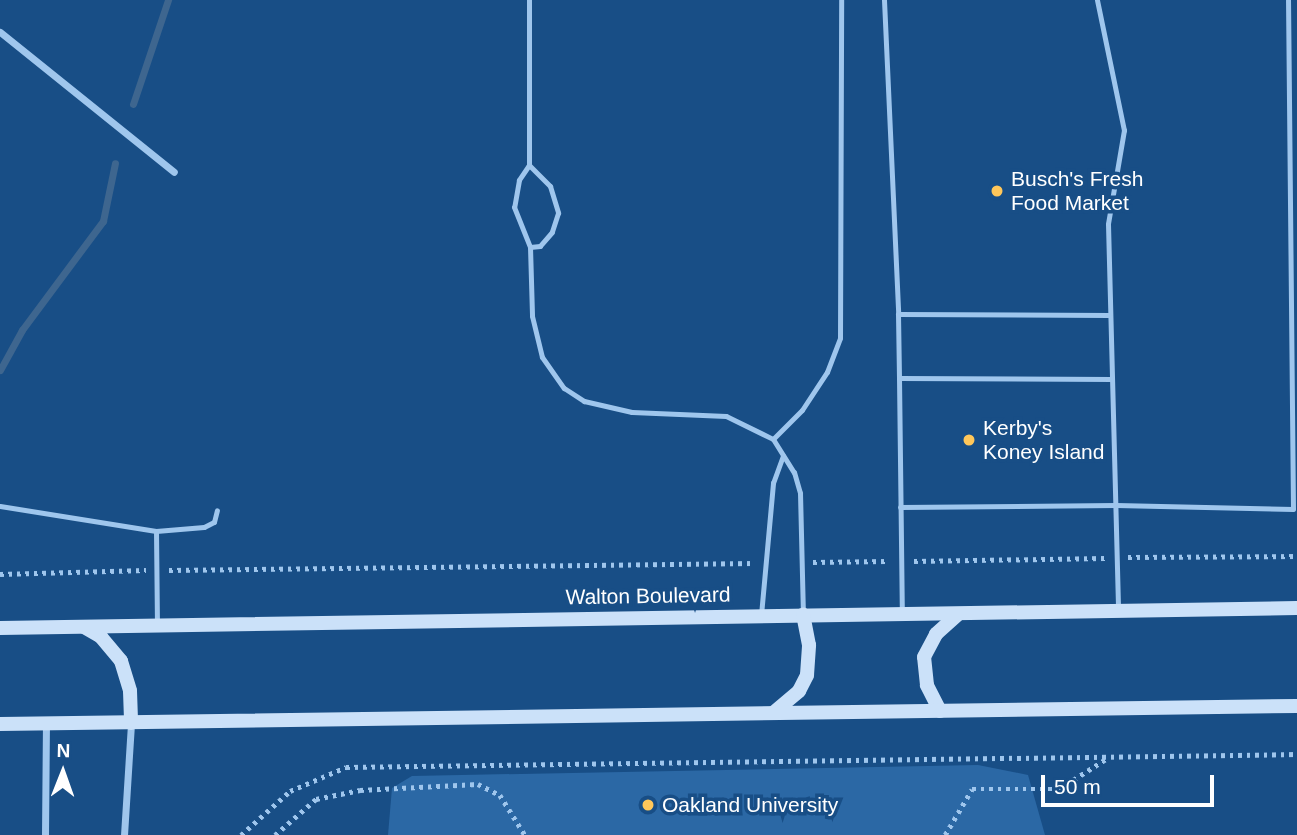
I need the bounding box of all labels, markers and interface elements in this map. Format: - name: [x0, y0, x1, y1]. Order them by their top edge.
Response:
- place label: Busch's Fresh Food Market: [1011, 166, 1143, 216]
- marker: Busch's Fresh Food Market: [989, 183, 1005, 199]
- place label: Kerby's Koney Island: [983, 415, 1104, 465]
- marker: Kerby's Koney Island: [961, 432, 977, 448]
- street label: Walton Boulevard: [565, 582, 731, 610]
- north arrow: [28, 737, 98, 807]
- text: N: [56, 740, 70, 761]
- scale bar: [1045, 762, 1218, 806]
- text: 50 m: [1054, 775, 1101, 798]
- place label: Oakland University: [662, 792, 838, 818]
- marker: Oakland University: [640, 797, 656, 813]

